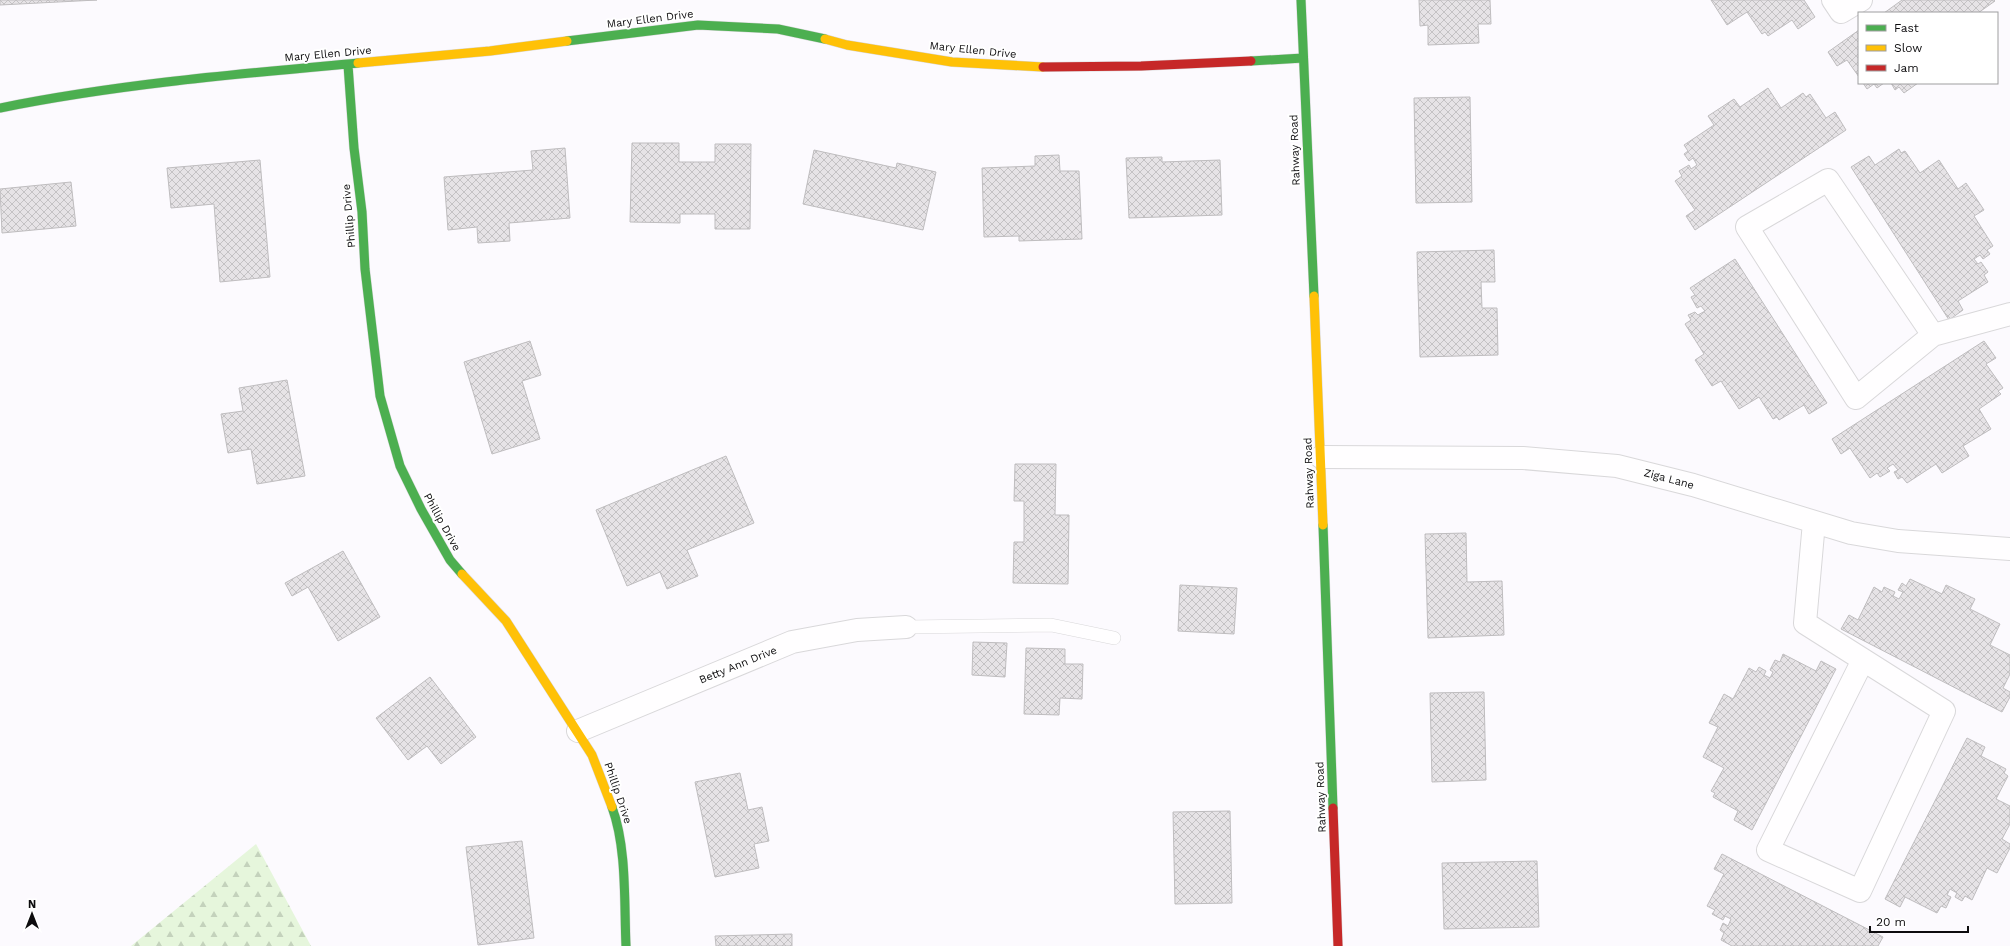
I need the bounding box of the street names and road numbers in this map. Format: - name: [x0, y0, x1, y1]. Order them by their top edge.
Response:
- street label: Mary Ellen Drive: [606, 7, 694, 31]
- street label: Mary Ellen Drive: [929, 39, 1017, 61]
- street label: Mary Ellen Drive: [284, 44, 372, 64]
- street label: Rahway Road: [1287, 114, 1303, 186]
- street label: Phillip Drive: [340, 184, 358, 248]
- street label: Rahway Road: [1301, 437, 1317, 509]
- street label: Ziga Lane: [1642, 466, 1696, 492]
- street label: Phillip Drive: [421, 491, 463, 553]
- street label: Betty Ann Drive: [697, 644, 779, 686]
- street label: Phillip Drive: [601, 761, 635, 825]
- street label: Rahway Road: [1313, 761, 1329, 833]

